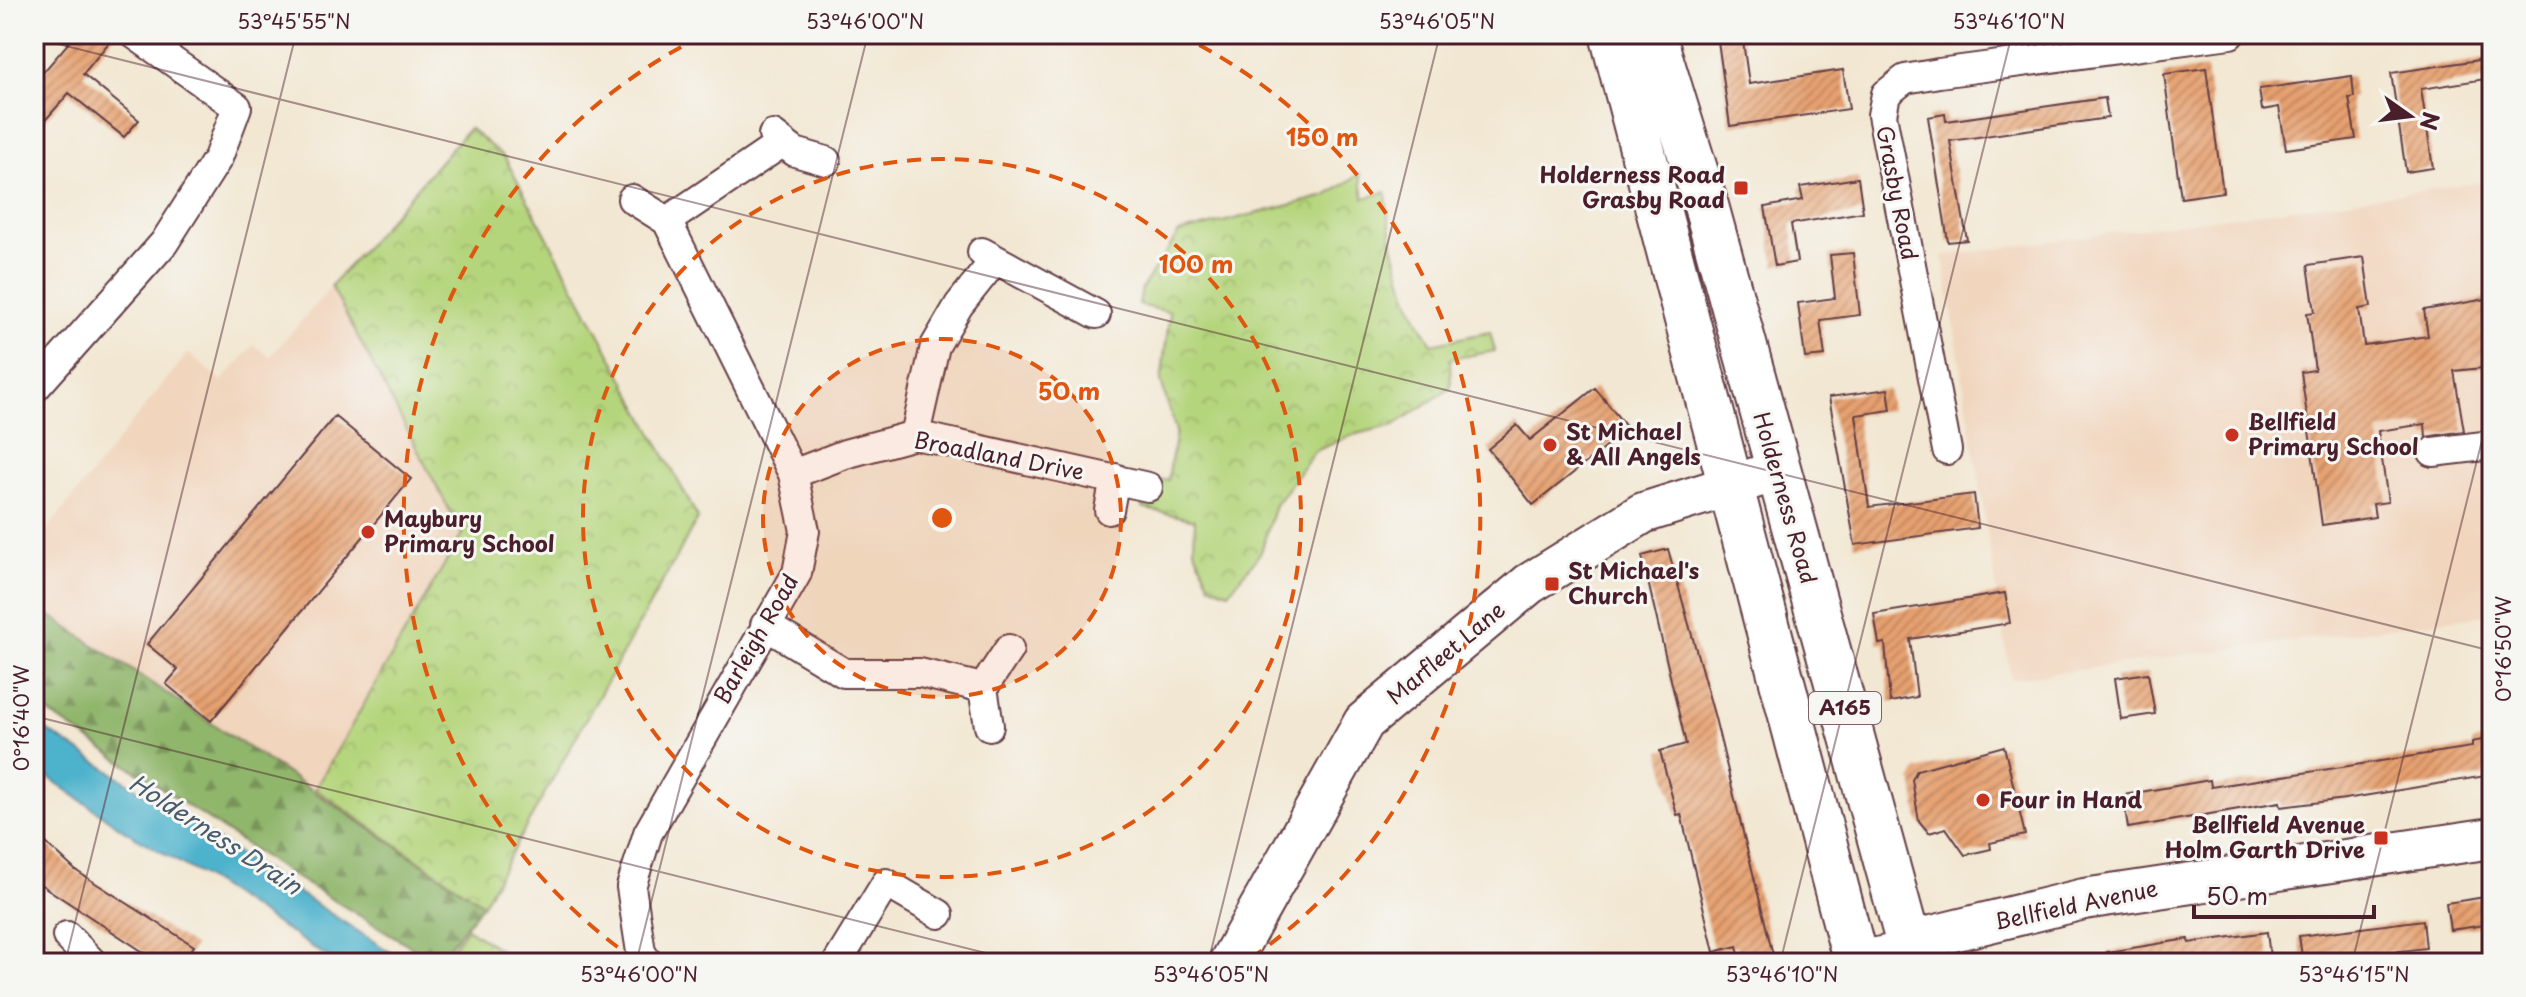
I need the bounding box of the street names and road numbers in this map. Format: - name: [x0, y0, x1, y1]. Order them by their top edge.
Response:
- street label: Grasby Road: [1869, 123, 1928, 263]
- street label: Holderness Road: [1746, 408, 1827, 587]
- street label: Broadland Drive: [911, 422, 1087, 487]
- street label: Barleigh Road: [704, 567, 805, 709]
- street label: Marfleet Lane: [1379, 592, 1512, 711]
- road number: A165: [1809, 692, 1881, 724]
- street label: Bellfield Avenue: [1991, 870, 2160, 937]

